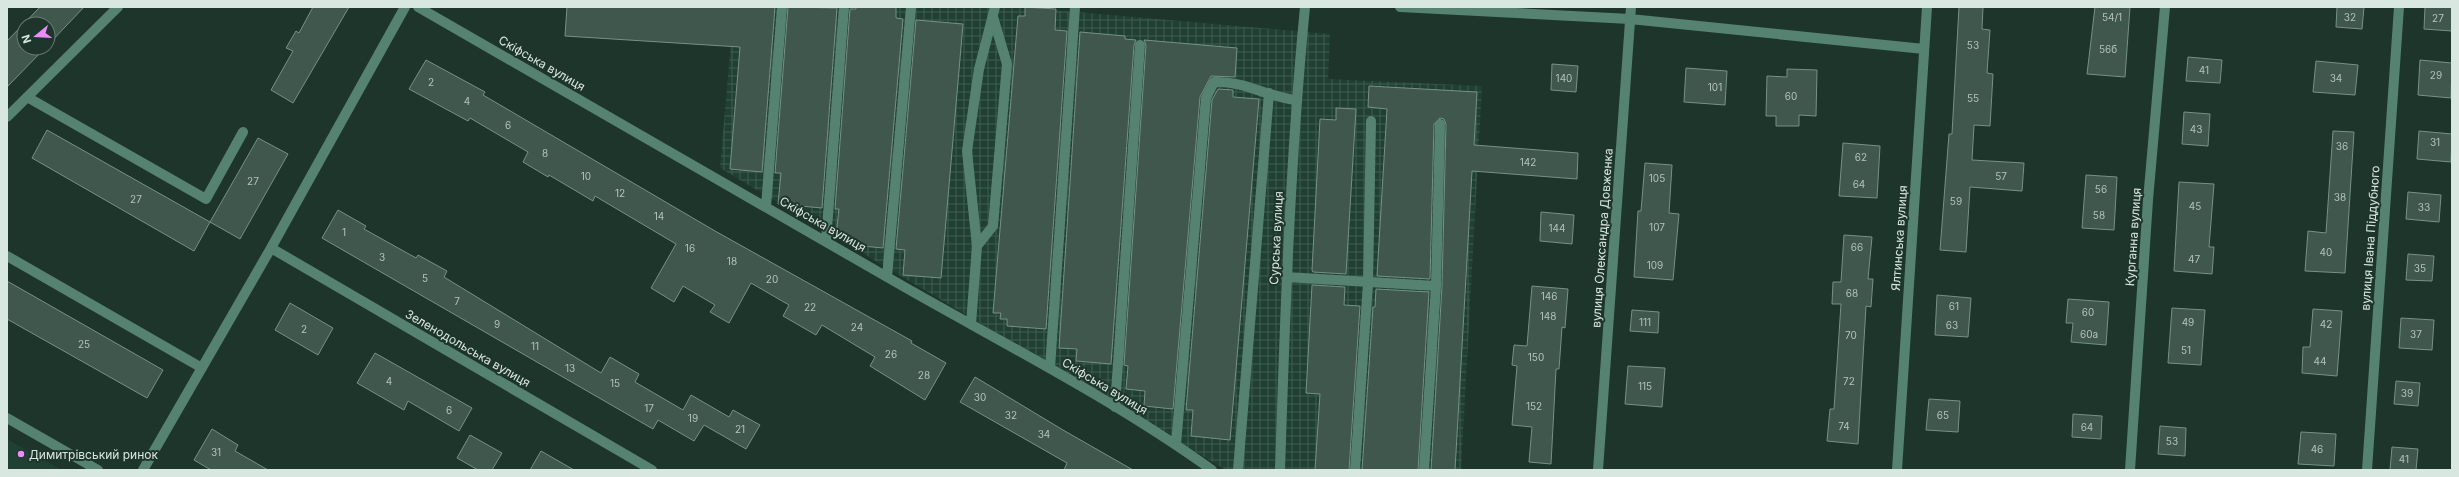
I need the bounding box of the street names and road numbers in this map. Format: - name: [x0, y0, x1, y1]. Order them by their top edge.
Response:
- street label: Скіфська вулиця: [496, 32, 588, 94]
- street label: вулиця Олександра Довженка: [1588, 148, 1616, 328]
- street label: вулиця Івана Піддубного: [2357, 165, 2383, 311]
- street label: Ялтинська вулиця: [1888, 185, 1910, 291]
- street label: Курганна вулиця: [2122, 187, 2144, 287]
- street label: Сурська вулиця: [1266, 191, 1286, 285]
- street label: Скіфська вулиця: [777, 193, 869, 255]
- street label: Зеленодольська вулиця: [403, 306, 533, 390]
- street label: Скіфська вулиця: [1059, 354, 1151, 418]

